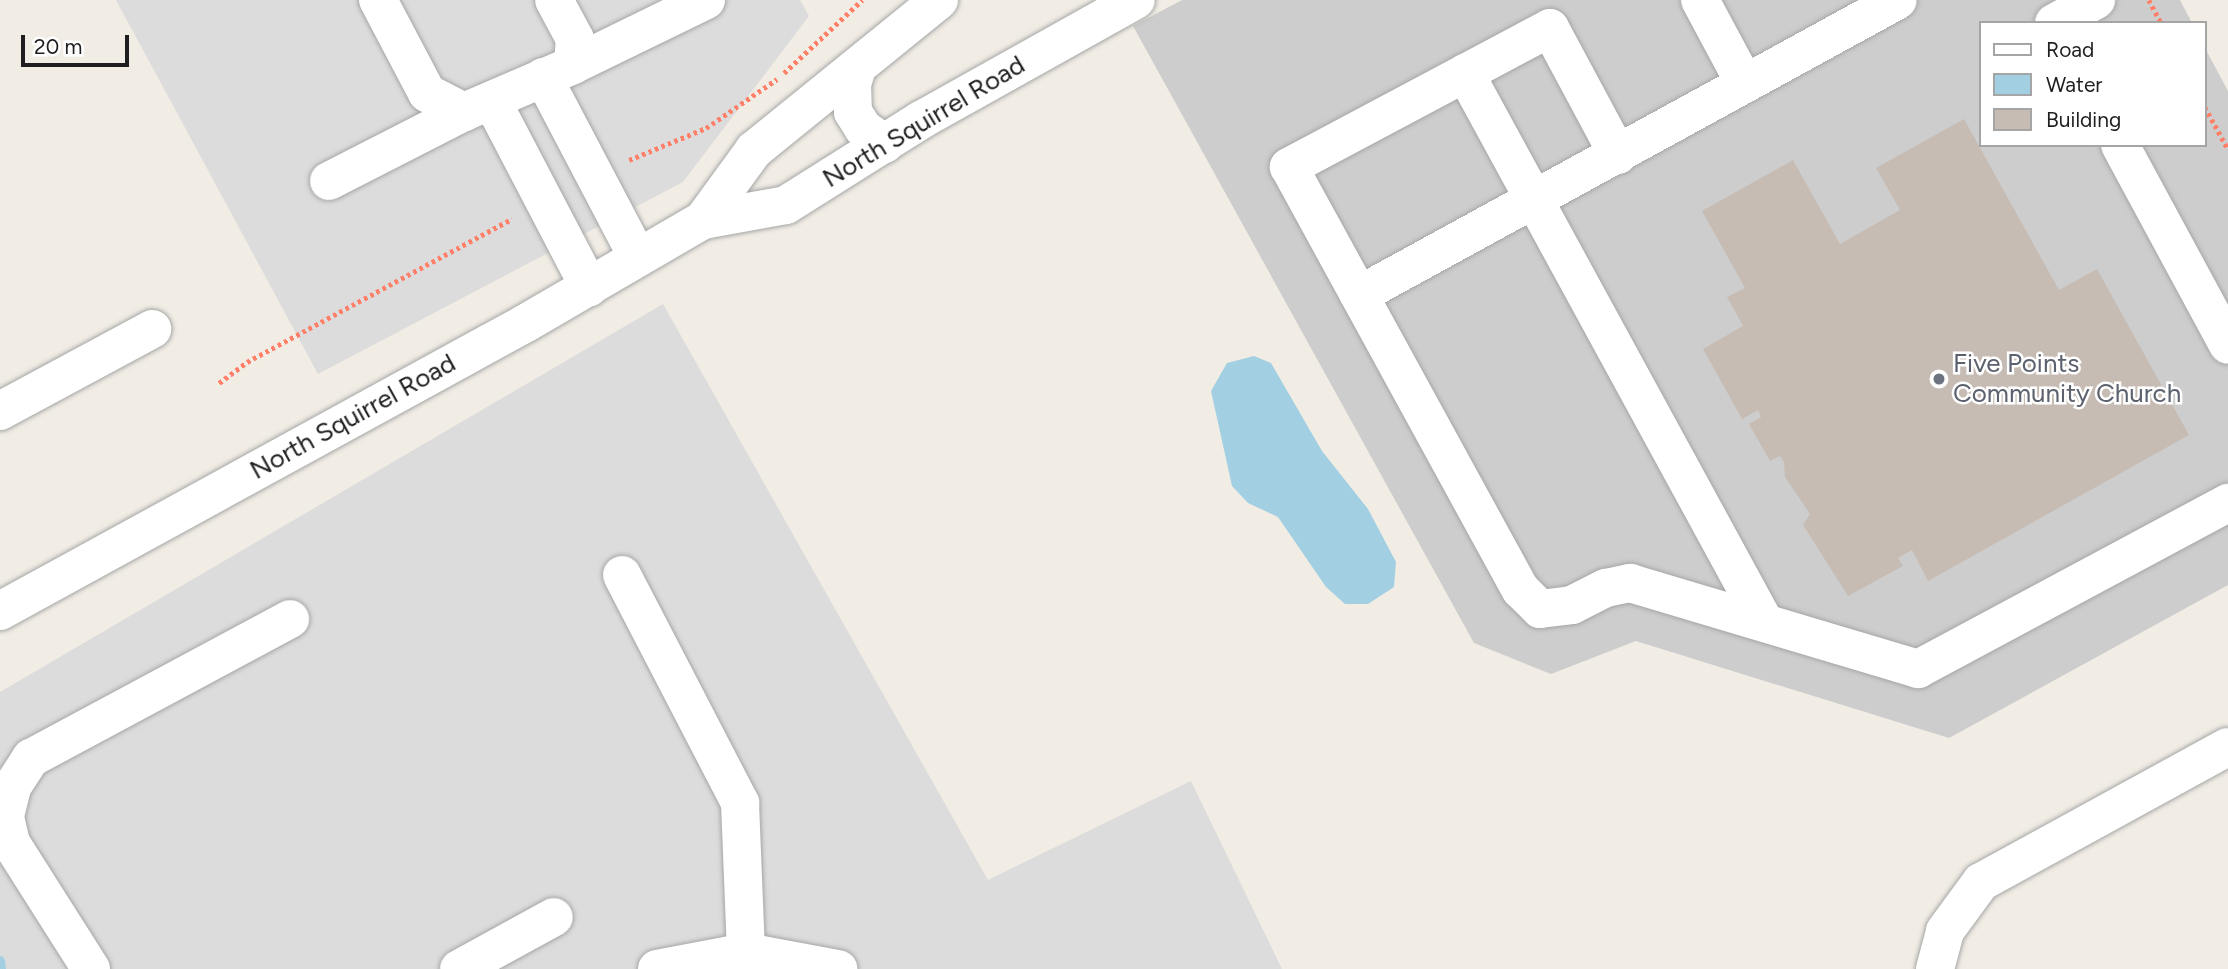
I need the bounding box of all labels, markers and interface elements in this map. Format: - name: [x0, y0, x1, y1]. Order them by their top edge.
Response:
- scale bar: [24, 21, 133, 65]
- legend: [1980, 21, 2207, 147]
- text: 20 m: [34, 34, 82, 59]
- text: Road: [2046, 37, 2094, 62]
- street label: North Squirrel Road: [817, 49, 1031, 195]
- text: Water: [2046, 72, 2102, 97]
- text: Building: [2046, 107, 2121, 132]
- street label: North Squirrel Road: [245, 348, 461, 486]
- place label: Five Points Community Church: [1953, 348, 2181, 410]
- marker: Five Points Community Church: [1931, 371, 1947, 387]

